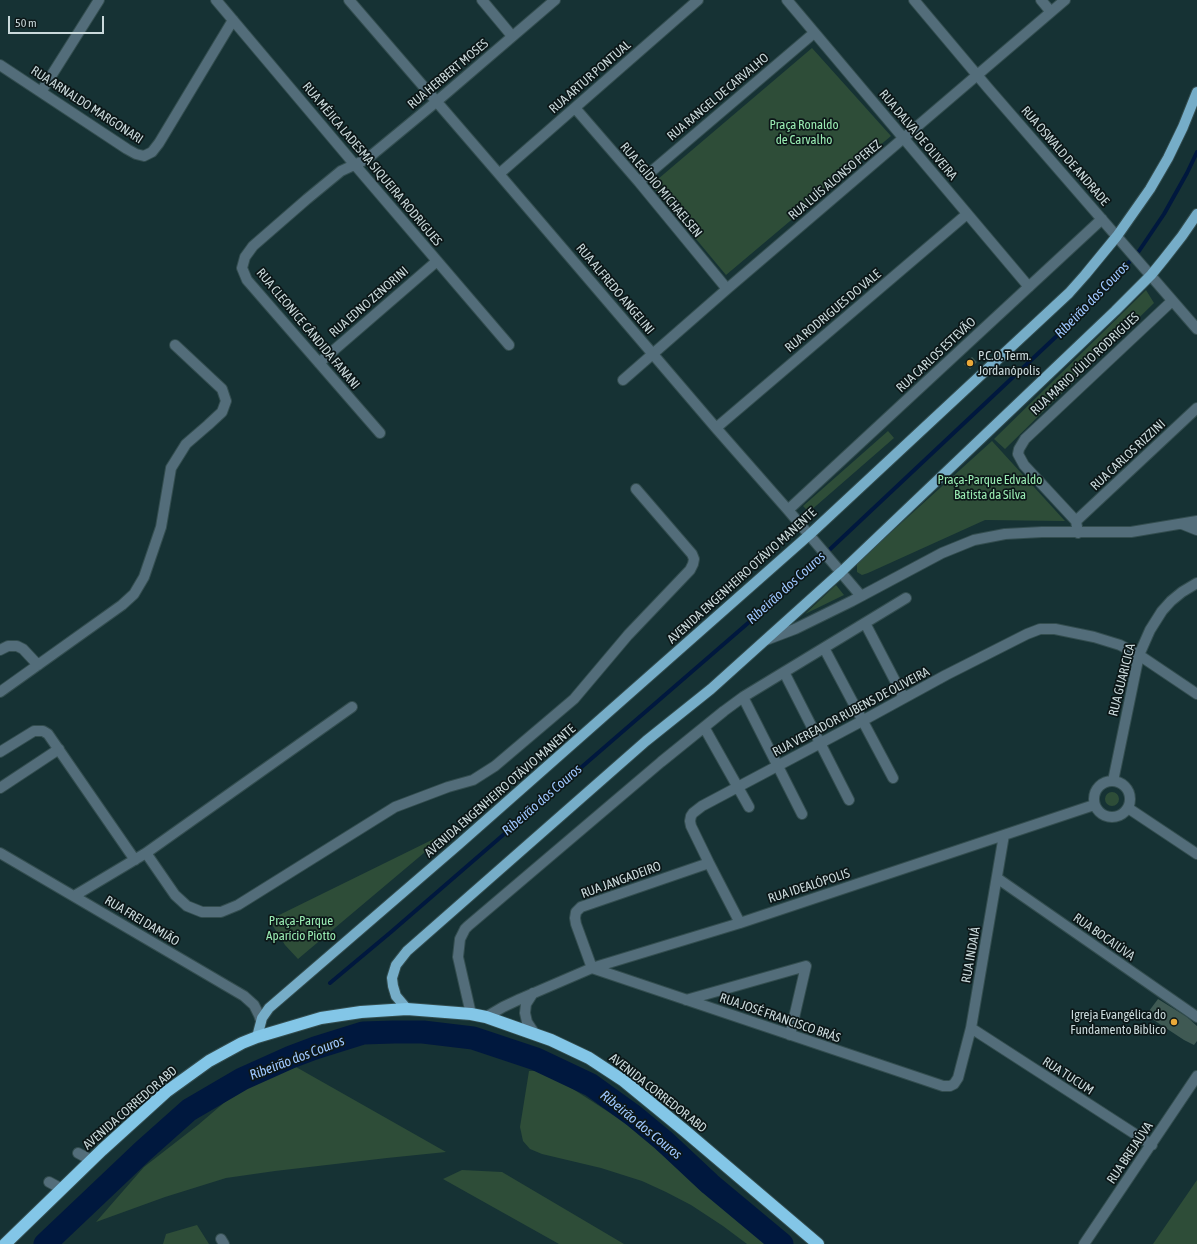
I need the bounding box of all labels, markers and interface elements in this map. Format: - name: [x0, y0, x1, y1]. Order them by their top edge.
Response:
- scale bar: [10, 8, 106, 34]
- text: 50 m: [15, 16, 37, 30]
- street label: RUA HERBERT MOSES: [405, 36, 491, 112]
- street label: RUA ARTUR PONTUAL: [546, 37, 634, 117]
- street label: RUA RANGEL DE CARVALHO: [664, 50, 772, 144]
- street label: RUA ARNALDO MARGONARI: [28, 63, 146, 147]
- street label: RUA MÉJICA LADESMA SIQUEIRA RODRIGUES: [299, 79, 445, 249]
- street label: RUA DALVA DE OLIVEIRA: [876, 87, 960, 183]
- street label: RUA OSWALD DE ANDRADE: [1018, 103, 1112, 209]
- park label: Praça Ronaldo de Carvalho: [769, 117, 839, 148]
- street label: RUA LUÍS ALONSO PEREZ: [785, 137, 885, 223]
- street label: RUA EGÍDIO MICHAELSEN: [617, 139, 705, 241]
- street label: RUA ALFREDO ANGELINI: [573, 241, 657, 337]
- water label: Ribeirão dos Couros: [1051, 258, 1133, 342]
- street label: RUA EDNO ZENORINI: [326, 263, 412, 341]
- street label: RUA CLEONICE CÂNDIDA FANANI: [253, 265, 363, 393]
- street label: RUA RODRIGUES DO VALE: [782, 266, 884, 356]
- street label: RUA MARIO JÚLIO RODRIGUES: [1027, 310, 1143, 418]
- street label: RUA CARLOS ESTEVÃO: [893, 314, 979, 396]
- place label: P.C.O. Term. Jordanópolis: [978, 348, 1040, 379]
- marker: P.C.O. Term. Jordanópolis: [965, 358, 975, 368]
- street label: RUA CARLOS RIZZINI: [1087, 416, 1169, 494]
- park label: Praça-Parque Edvaldo Batista da Silva: [938, 472, 1042, 503]
- street label: AVENIDA ENGENHEIRO OTÁVIO MANENTE: [664, 505, 820, 647]
- water label: Ribeirão dos Couros: [743, 548, 829, 628]
- street label: RUA GUARICICA: [1105, 642, 1139, 718]
- street label: RUA VEREADOR RUBENS DE OLIVEIRA: [770, 664, 932, 760]
- street label: AVENIDA ENGENHEIRO OTÁVIO MANENTE: [421, 721, 579, 861]
- water label: Ribeirão dos Couros: [499, 761, 585, 839]
- street label: RUA JANGADEIRO: [579, 858, 663, 902]
- street label: RUA IDEALÓPOLIS: [766, 865, 852, 907]
- street label: RUA FREI DAMIÃO: [102, 893, 182, 949]
- street label: RUA BOCAIÚVA: [1070, 910, 1138, 964]
- park label: Praça-Parque Aparício Piotto: [266, 913, 336, 944]
- street label: RUA INDAIÁ: [958, 926, 984, 984]
- street label: RUA JOSÉ FRANCISCO BRÁS: [718, 990, 842, 1046]
- place label: Igreja Evangélica do Fundamento Biblico: [1070, 1007, 1166, 1038]
- marker: Igreja Evangélica do Fundamento Biblico: [1169, 1017, 1179, 1027]
- water label: Ribeirão dos Couros: [247, 1032, 347, 1084]
- street label: AVENIDA CORREDOR ABD: [606, 1050, 710, 1136]
- street label: RUA TUCUM: [1039, 1054, 1097, 1098]
- street label: AVENIDA CORREDOR ABD: [80, 1063, 180, 1153]
- water label: Ribeirão dos Couros: [597, 1087, 685, 1163]
- street label: RUA BREJAÚVA: [1104, 1119, 1156, 1187]

